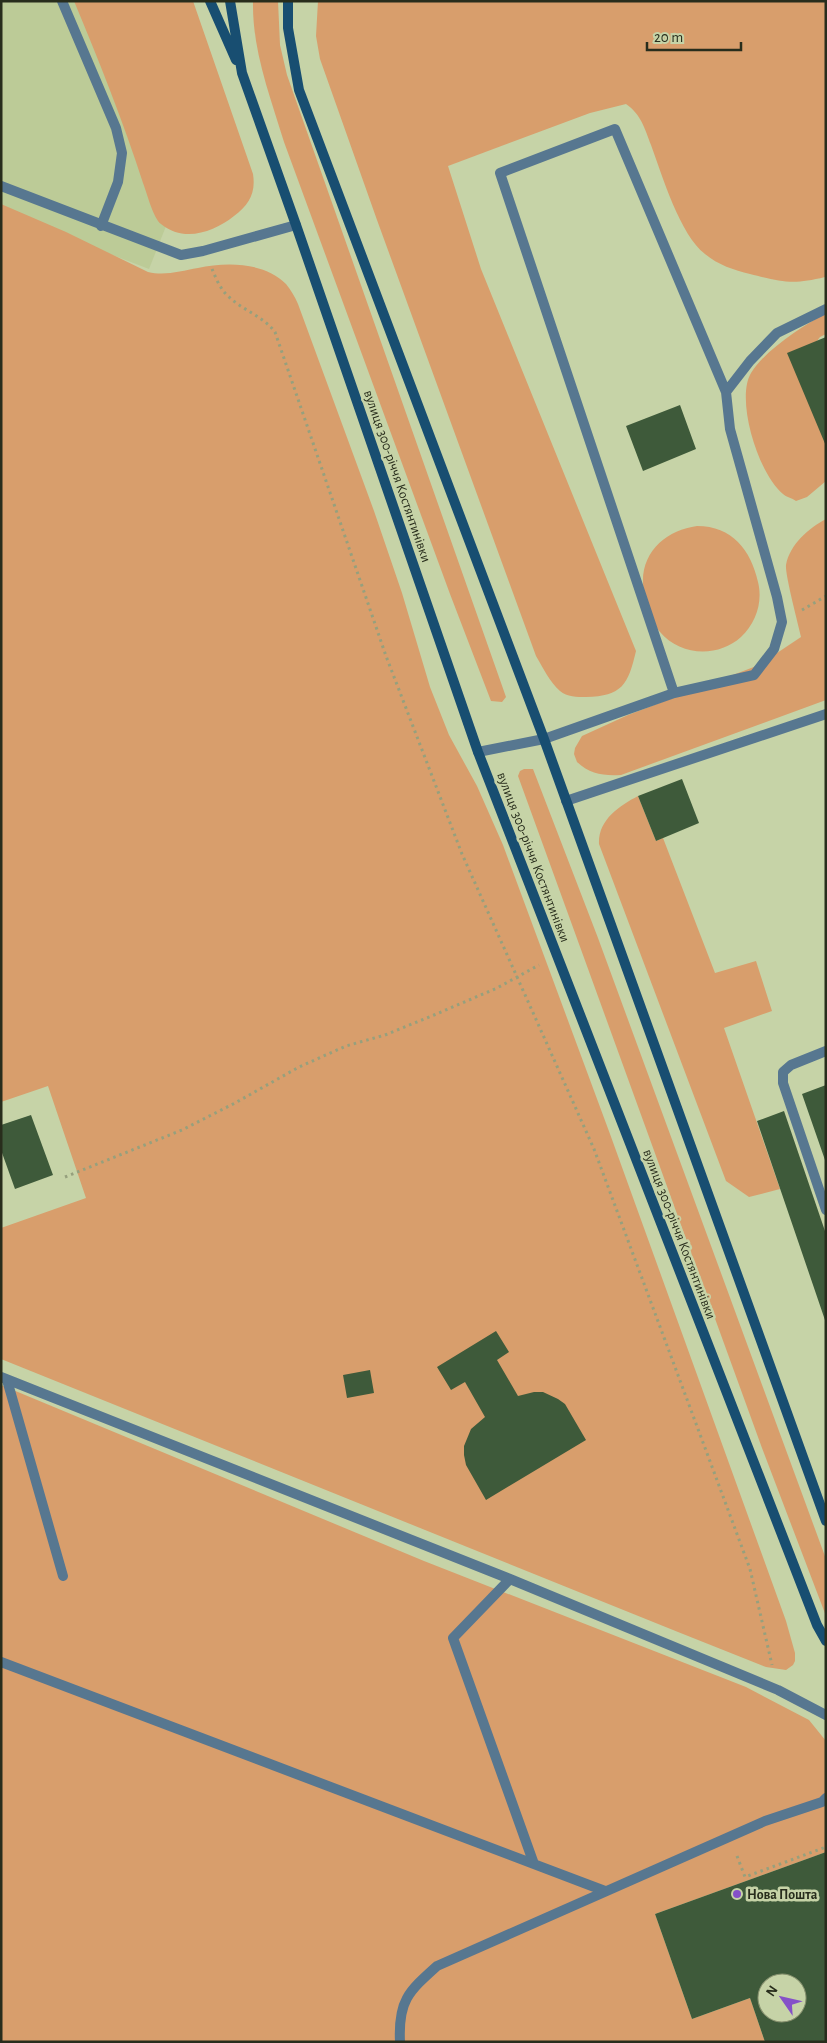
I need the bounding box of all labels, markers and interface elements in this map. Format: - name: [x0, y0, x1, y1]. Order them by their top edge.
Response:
- scale bar: [647, 20, 741, 52]
- text: 20 m: [654, 30, 683, 45]
- street label: вулиця 300-річчя Костянтинівки: [361, 388, 433, 564]
- street label: вулиця 300-річчя Костянтинівки: [494, 770, 572, 944]
- street label: вулиця 300-річчя Костянтинівки: [640, 1147, 718, 1321]
- marker: Нова Пошта: [731, 1888, 743, 1900]
- place label: Нова Пошта: [747, 1888, 818, 1902]
- north arrow: [757, 1973, 807, 2023]
- text: N: [764, 1983, 781, 1999]

